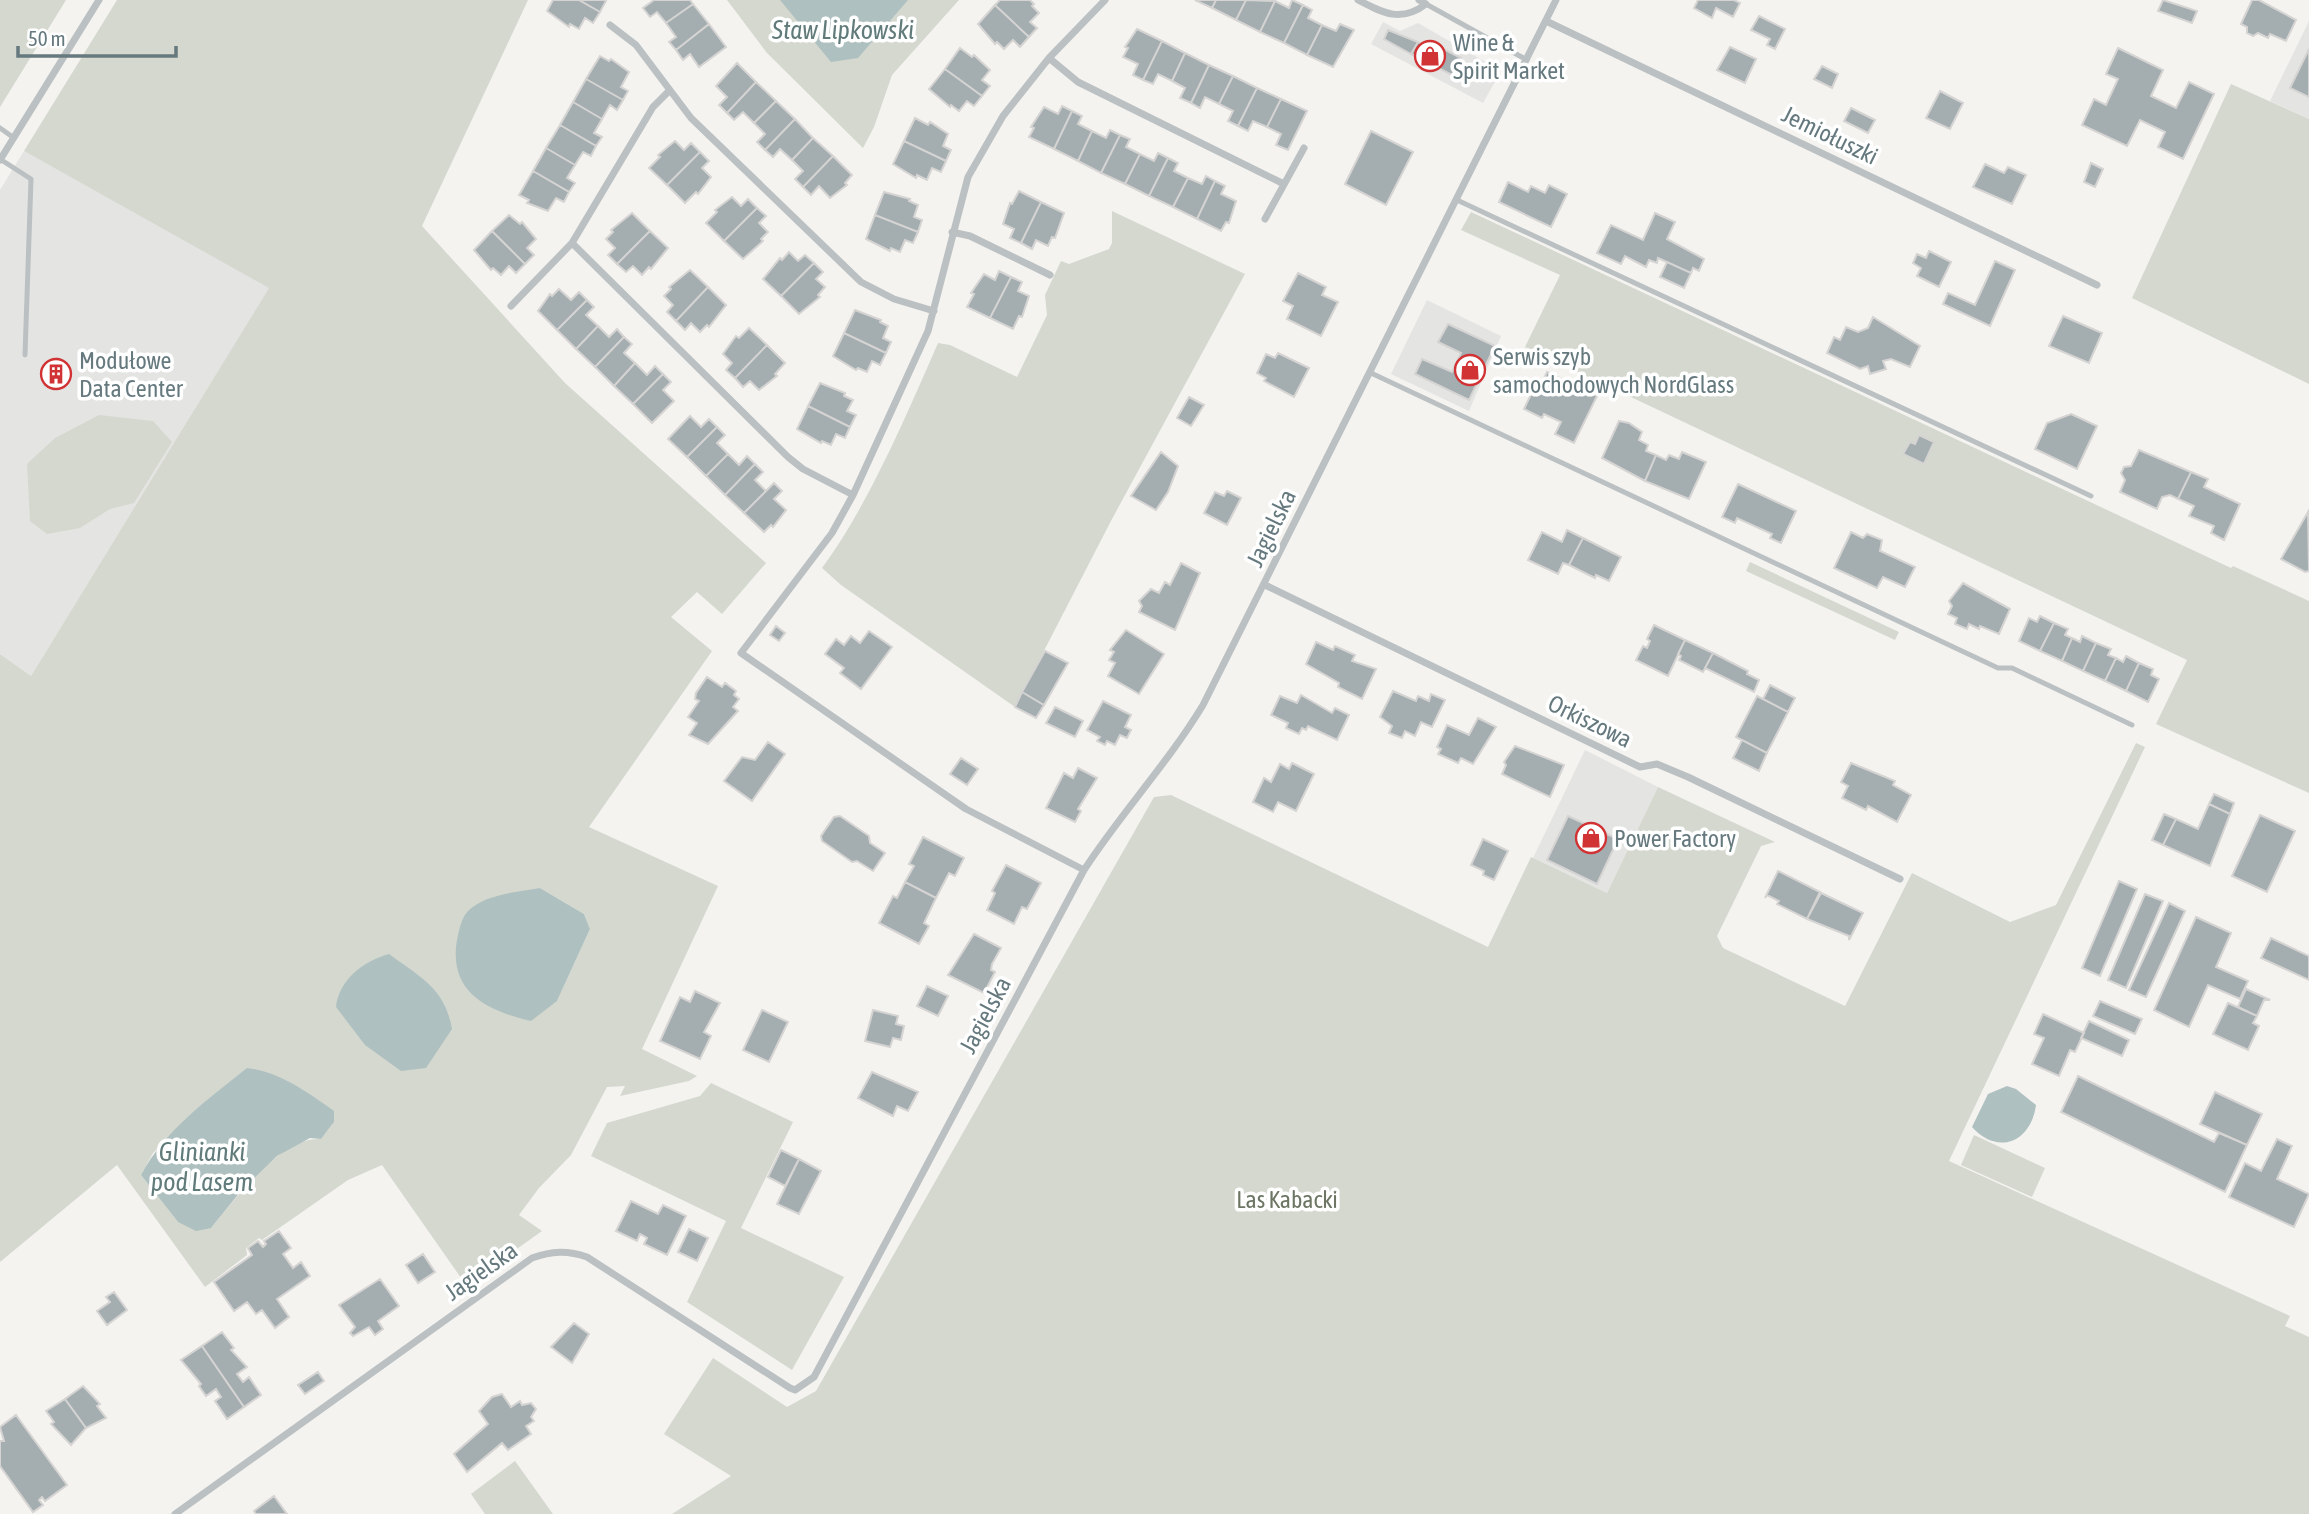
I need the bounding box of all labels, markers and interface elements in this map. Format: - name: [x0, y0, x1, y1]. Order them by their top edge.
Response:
- scale bar: [18, 14, 175, 58]
- water label: Staw Lipkowski: [771, 15, 914, 45]
- text: 50 m: [28, 26, 66, 50]
- place label: Wine & Spirit Market: [1453, 29, 1565, 84]
- shop icon: Wine & Spirit Market: [1413, 39, 1447, 73]
- street label: Jemiołuszki: [1778, 100, 1882, 170]
- place label: Serwis szyb samochodowych NordGlass: [1493, 343, 1734, 398]
- place label: Modułowe Data Center: [79, 347, 184, 402]
- shop icon: Serwis szyb samochodowych NordGlass: [1453, 353, 1487, 387]
- building icon: Modułowe Data Center: [39, 357, 73, 391]
- street label: Jagielska: [1241, 485, 1301, 571]
- street label: Orkiszowa: [1544, 689, 1636, 753]
- shop icon: Power Factory: [1574, 821, 1608, 855]
- place label: Power Factory: [1614, 825, 1736, 852]
- street label: Jagielska: [954, 972, 1016, 1058]
- water label: Glinianki pod Lasem: [151, 1137, 253, 1197]
- park label: Las Kabacki: [1236, 1186, 1338, 1213]
- street label: Jagielska: [440, 1236, 522, 1306]

